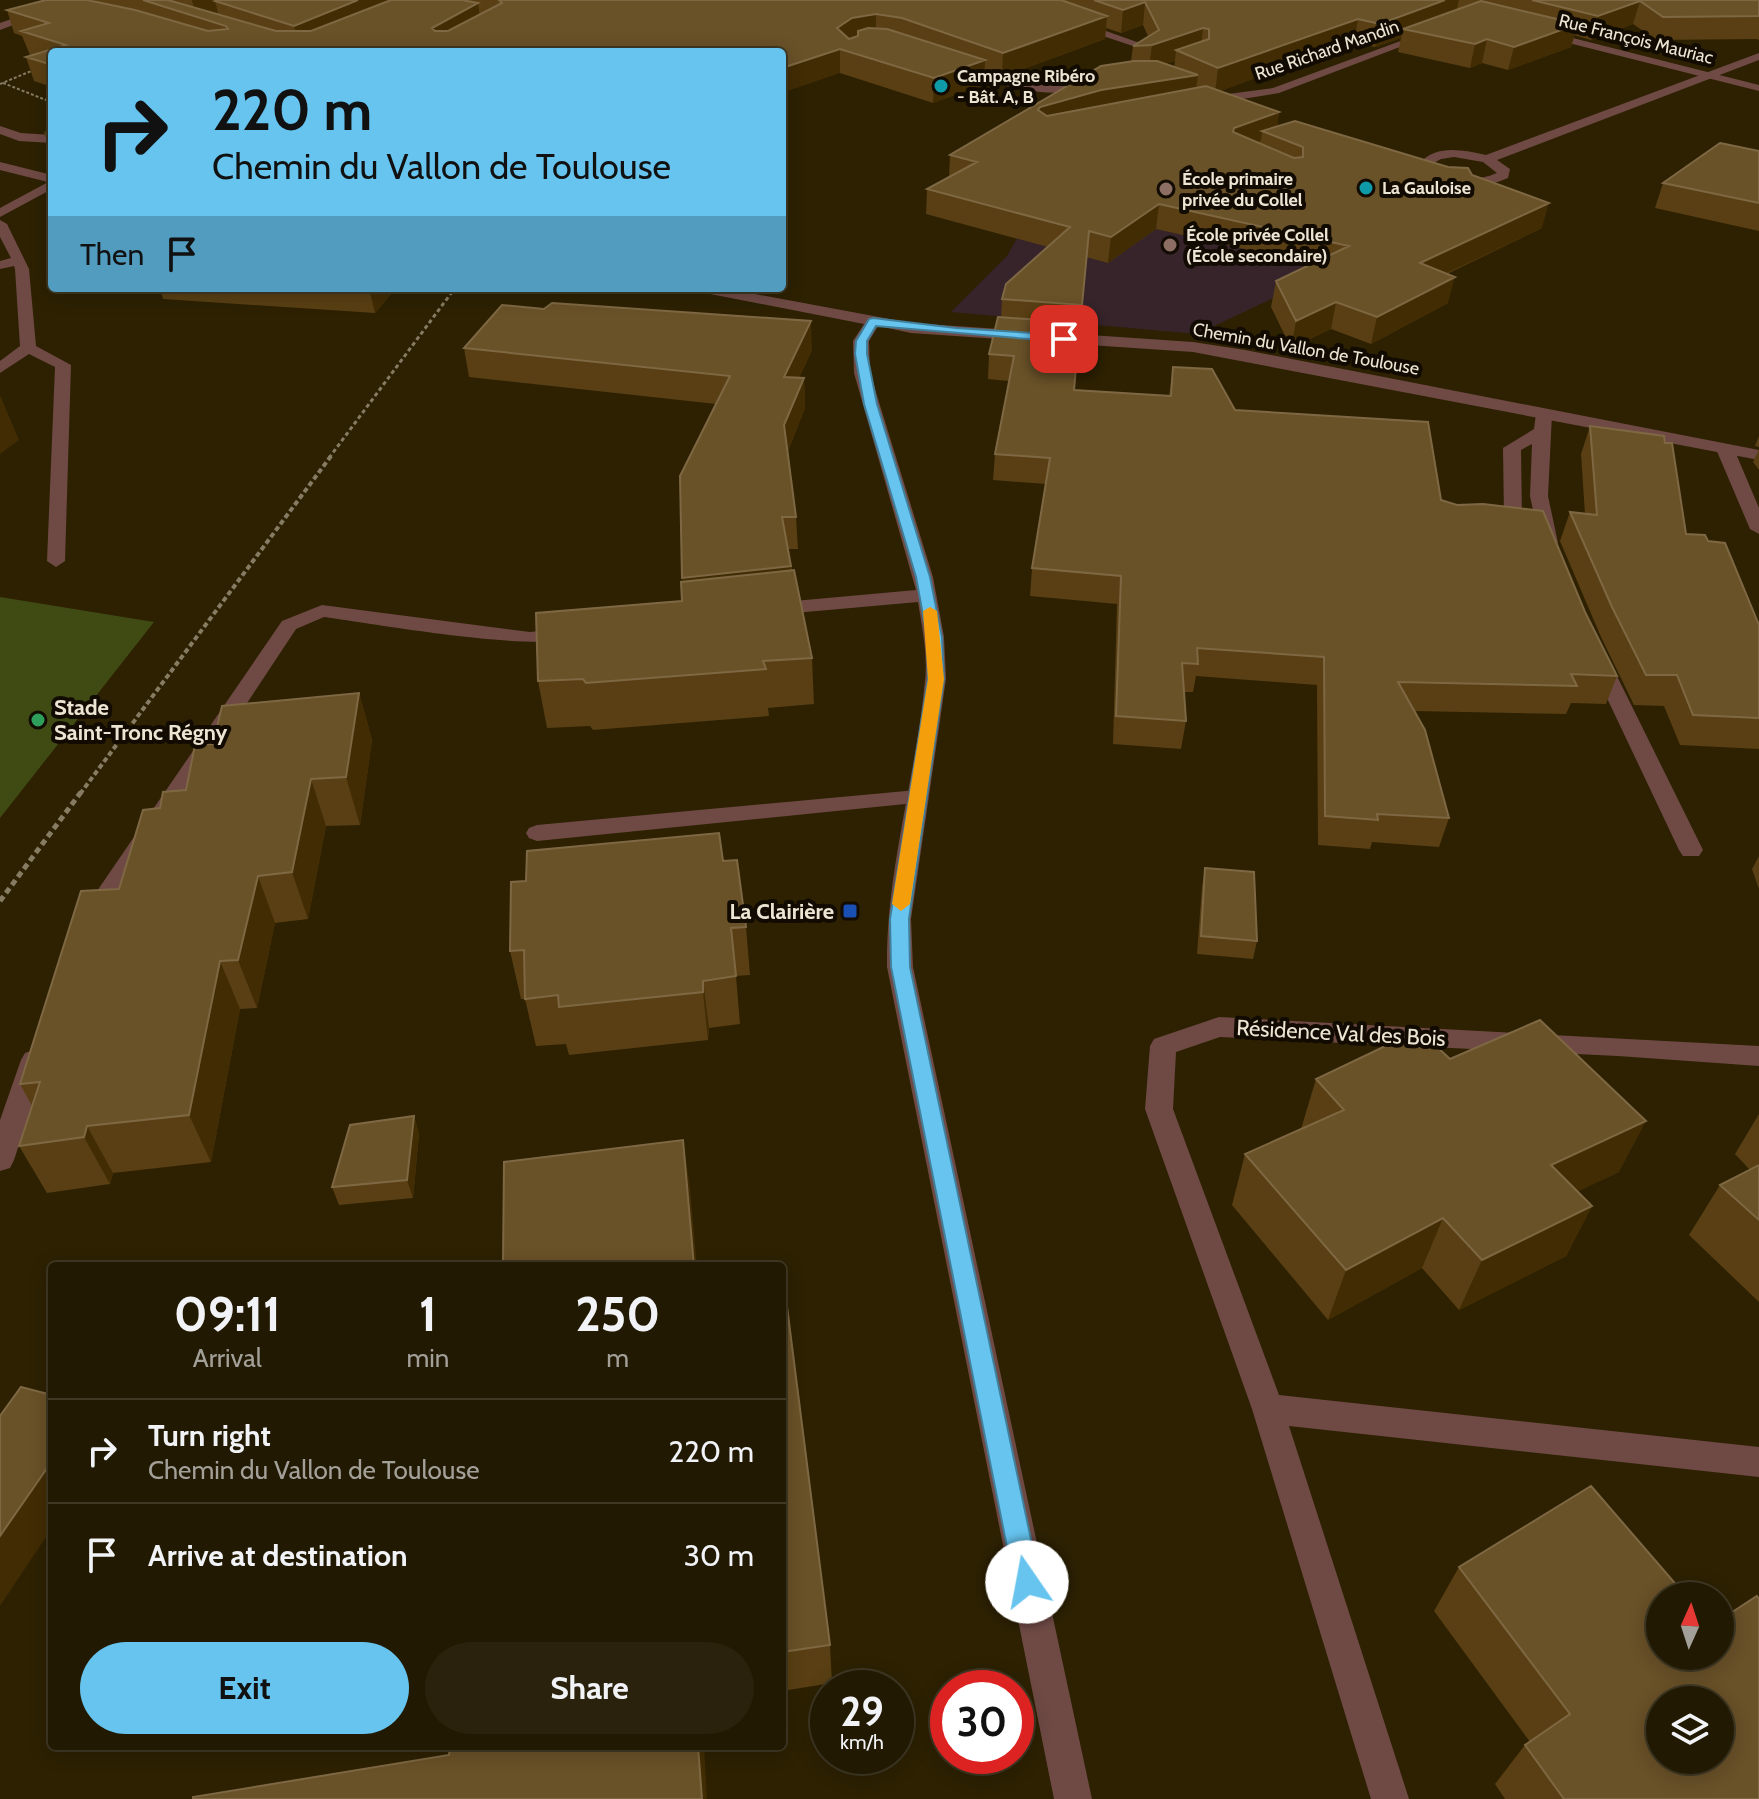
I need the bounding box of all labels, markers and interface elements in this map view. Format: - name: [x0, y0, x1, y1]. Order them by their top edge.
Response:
- street label: Rue François Mauriac: [1557, 9, 1715, 69]
- street label: Rue Richard Mandin: [1252, 15, 1402, 85]
- place label: Campagne Ribéro - Bât. A, B: [957, 65, 1095, 108]
- text: 220 m: [212, 76, 372, 144]
- marker: Campagne Ribéro - Bât. A, B: [932, 77, 950, 95]
- icon: right: [80, 80, 184, 184]
- text: Chemin du Vallon de Toulouse: [212, 144, 671, 188]
- place label: École primaire privée du Collel: [1182, 168, 1303, 211]
- place label: La Gauloise: [1382, 177, 1471, 199]
- marker: La Gauloise: [1357, 179, 1375, 197]
- marker: École primaire privée du Collel: [1157, 180, 1175, 198]
- place label: École privée Collel (École secondaire): [1186, 224, 1329, 267]
- icon: arrive: [160, 232, 204, 276]
- text: Then: [80, 236, 144, 273]
- marker: École privée Collel (École secondaire): [1161, 236, 1179, 254]
- pin: [1030, 305, 1098, 373]
- icon: arrive: [1042, 317, 1086, 361]
- street label: Chemin du Vallon de Toulouse: [1191, 318, 1421, 380]
- place label: Stade Saint-Tronc Régny: [54, 694, 228, 746]
- marker: Stade Saint-Tronc Régny: [29, 711, 47, 729]
- place label: La Clairière: [729, 898, 834, 925]
- marker: La Clairière: [841, 902, 859, 920]
- street label: Résidence Val des Bois: [1236, 1014, 1446, 1052]
- text: 09:11: [174, 1285, 281, 1343]
- text: 1: [419, 1285, 437, 1343]
- text: 250: [575, 1285, 660, 1343]
- text: Arrival: [193, 1342, 262, 1374]
- text: min: [407, 1342, 449, 1374]
- text: m: [606, 1342, 629, 1374]
- text: Turn right: [148, 1417, 271, 1454]
- icon: right: [80, 1429, 124, 1473]
- text: 220 m: [669, 1433, 754, 1470]
- text: Chemin du Vallon de Toulouse: [148, 1454, 479, 1486]
- icon: arrive: [80, 1533, 124, 1577]
- text: Arrive at destination: [148, 1537, 408, 1574]
- text: 30 m: [684, 1537, 754, 1574]
- position arrow: [985, 1540, 1069, 1624]
- north arrow: [1646, 1582, 1734, 1670]
- map controls: [1646, 1582, 1734, 1774]
- button: Exit: [80, 1642, 409, 1734]
- button: Share: [425, 1642, 754, 1734]
- speed limit sign: 30: [930, 1670, 1034, 1774]
- button: layers: [1646, 1686, 1734, 1774]
- text: 29: [840, 1687, 884, 1736]
- text: km/h: [840, 1730, 884, 1754]

